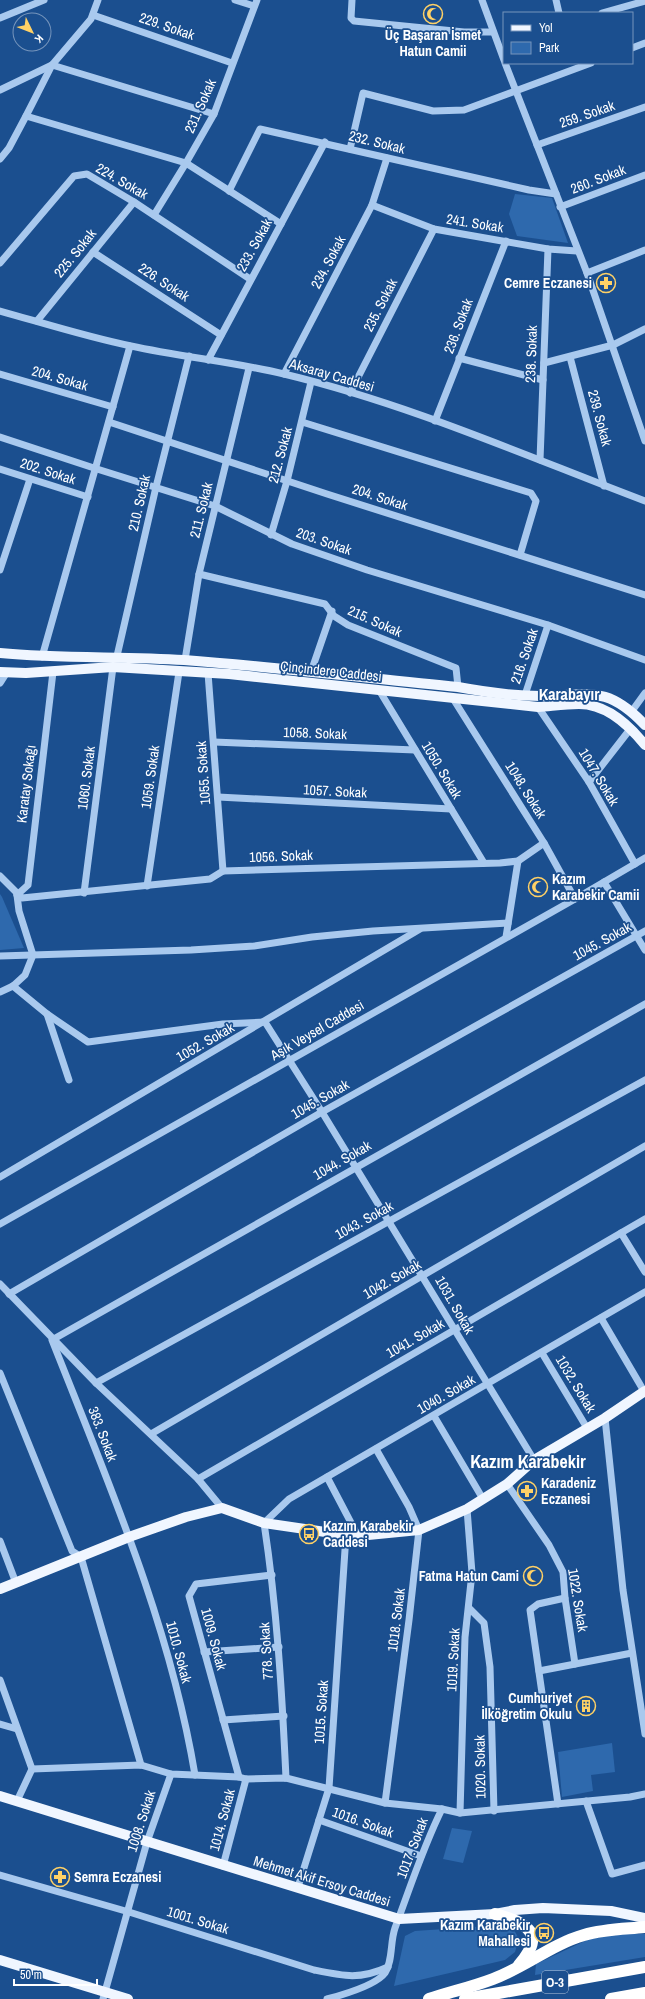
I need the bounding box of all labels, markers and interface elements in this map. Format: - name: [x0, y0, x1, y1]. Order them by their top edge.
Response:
- mosque icon: Üç Başaran İsmet Hatun Camii: [422, 3, 444, 25]
- street label: 229. Sokak: [137, 8, 197, 44]
- north arrow: [12, 12, 52, 52]
- legend: [503, 12, 633, 64]
- text: Yol: [539, 20, 552, 36]
- place label: Üç Başaran İsmet Hatun Camii: [385, 26, 481, 60]
- text: K: [32, 32, 47, 46]
- text: Park: [539, 40, 559, 56]
- street label: 231. Sokak: [180, 76, 220, 136]
- street label: 259. Sokak: [557, 96, 617, 132]
- street label: 232. Sokak: [347, 126, 407, 158]
- street label: 224. Sokak: [93, 159, 152, 203]
- street label: 260. Sokak: [568, 160, 628, 198]
- street label: 241. Sokak: [445, 210, 505, 236]
- street label: 233. Sokak: [232, 215, 276, 274]
- street label: 225. Sokak: [50, 225, 100, 281]
- street label: 234. Sokak: [307, 232, 350, 292]
- street label: 226. Sokak: [135, 259, 193, 305]
- pharmacy icon: Cemre Eczanesi: [595, 272, 617, 294]
- place label: Cemre Eczanesi: [504, 274, 592, 292]
- street label: 235. Sokak: [359, 275, 401, 335]
- street label: 236. Sokak: [439, 296, 477, 356]
- street label: 238. Sokak: [521, 325, 541, 383]
- street label: Aksaray Caddesi: [287, 354, 376, 396]
- street label: 204. Sokak: [30, 361, 90, 395]
- street label: 239. Sokak: [584, 388, 616, 448]
- street label: 212. Sokak: [264, 425, 296, 485]
- street label: 202. Sokak: [18, 454, 78, 489]
- street label: 210. Sokak: [124, 473, 154, 533]
- street label: 211. Sokak: [185, 480, 217, 540]
- street label: 204. Sokak: [350, 480, 410, 515]
- street label: 203. Sokak: [294, 523, 354, 559]
- street label: 215. Sokak: [345, 601, 405, 641]
- street label: 216. Sokak: [506, 626, 542, 686]
- street label: Çinçindere Caddesi: [279, 657, 383, 685]
- district label: Karabayır: [539, 683, 600, 705]
- street label: 1058. Sokak: [283, 723, 347, 743]
- street label: 1050. Sokak: [418, 738, 466, 802]
- street label: 1055. Sokak: [192, 740, 214, 805]
- street label: Karatay Sokağı: [12, 744, 40, 824]
- street label: 1059. Sokak: [137, 744, 163, 810]
- street label: 1060. Sokak: [73, 745, 99, 811]
- street label: 1047. Sokak: [575, 745, 623, 809]
- street label: 1048. Sokak: [501, 758, 551, 822]
- street label: 1057. Sokak: [303, 780, 368, 802]
- street label: 1056. Sokak: [249, 846, 313, 866]
- place label: Kazım Karabekir Camii: [552, 870, 639, 904]
- mosque icon: Kazım Karabekir Camii: [527, 876, 549, 898]
- street label: 1045. Sokak: [570, 918, 635, 964]
- street label: Aşık Veysel Caddesi: [266, 996, 367, 1065]
- street label: 1052. Sokak: [173, 1018, 237, 1066]
- street label: 1045. Sokak: [288, 1075, 352, 1123]
- street label: 1044. Sokak: [310, 1136, 374, 1184]
- street label: 1043. Sokak: [332, 1197, 397, 1243]
- street label: 1042. Sokak: [360, 1255, 424, 1303]
- street label: 1031. Sokak: [431, 1273, 479, 1337]
- street label: 1041. Sokak: [383, 1314, 447, 1362]
- street label: 1032. Sokak: [552, 1352, 600, 1416]
- street label: 1040. Sokak: [414, 1370, 478, 1418]
- street label: 383. Sokak: [84, 1404, 122, 1464]
- district label: Kazım Karabekir: [470, 1449, 586, 1474]
- place label: Karadeniz Eczanesi: [541, 1474, 596, 1508]
- pharmacy icon: Karadeniz Eczanesi: [516, 1480, 538, 1502]
- place label: Kazım Karabekir Caddesi: [323, 1517, 413, 1551]
- bus stop icon: Kazım Karabekir Caddesi: [298, 1523, 320, 1545]
- mosque icon: Fatma Hatun Cami: [522, 1565, 544, 1587]
- place label: Fatma Hatun Cami: [419, 1567, 519, 1585]
- street label: 1022. Sokak: [564, 1567, 592, 1633]
- street label: 1018. Sokak: [383, 1587, 409, 1653]
- street label: 1009. Sokak: [197, 1606, 231, 1672]
- street label: 1010. Sokak: [162, 1619, 196, 1685]
- street label: 778. Sokak: [255, 1621, 277, 1680]
- street label: 1019. Sokak: [442, 1627, 464, 1692]
- street label: 1015. Sokak: [310, 1679, 332, 1744]
- place label: Cumhuriyet İlköğretim Okulu: [481, 1689, 572, 1723]
- building icon: Cumhuriyet İlköğretim Okulu: [575, 1695, 597, 1717]
- street label: 1020. Sokak: [470, 1735, 490, 1799]
- street label: 1014. Sokak: [205, 1787, 239, 1853]
- street label: 1008. Sokak: [123, 1788, 160, 1854]
- street label: 1016. Sokak: [330, 1803, 396, 1841]
- street label: 1017. Sokak: [392, 1815, 432, 1881]
- street label: Mehmet Akif Ersoy Caddesi: [251, 1852, 393, 1910]
- pharmacy icon: Semra Eczanesi: [49, 1866, 71, 1888]
- place label: Semra Eczanesi: [74, 1868, 161, 1886]
- street label: 1001. Sokak: [165, 1902, 231, 1938]
- place label: Kazım Karabekir Mahallesi: [440, 1916, 531, 1950]
- bus stop icon: Kazım Karabekir Mahallesi: [533, 1922, 555, 1944]
- scale bar: [14, 1961, 97, 1987]
- text: 50 m: [20, 1967, 42, 1983]
- road number: O-3: [542, 1971, 568, 1993]

